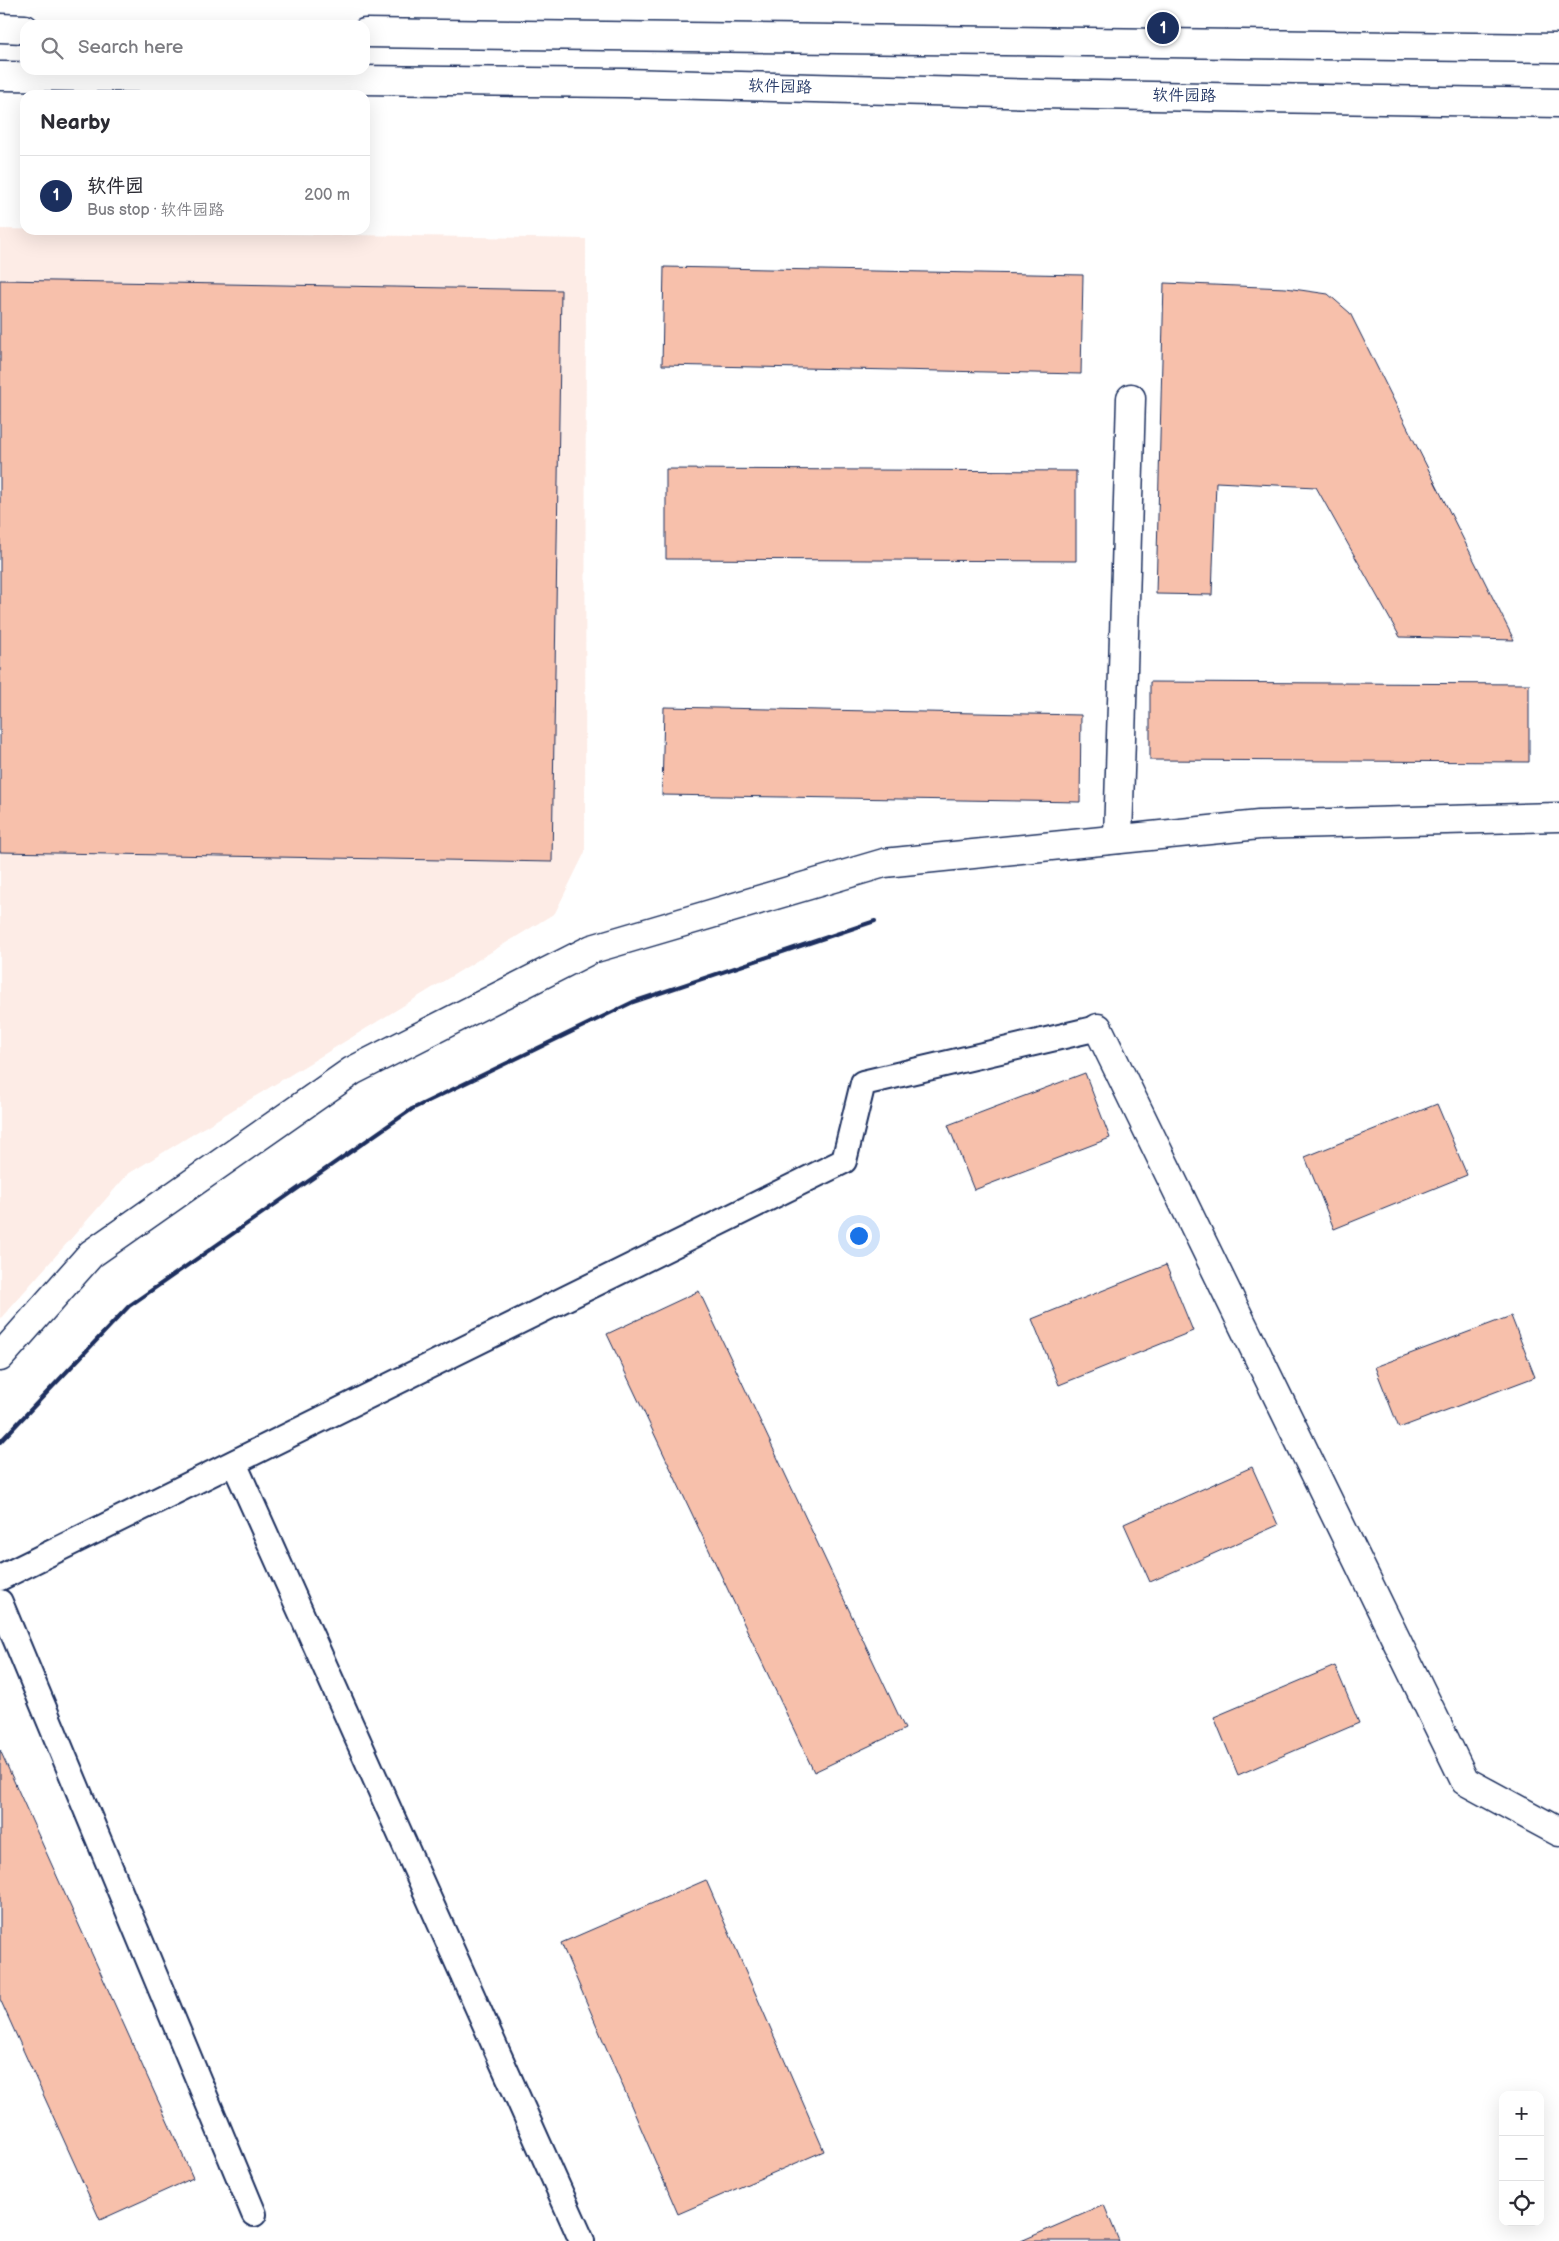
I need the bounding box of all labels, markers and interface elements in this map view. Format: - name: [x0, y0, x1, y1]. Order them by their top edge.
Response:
- pin: 1: [1147, 9, 1179, 47]
- search box: [20, 20, 370, 75]
- icon: search: [38, 34, 66, 62]
- text: Search here: [78, 36, 183, 59]
- street label: 软件园路: [748, 76, 812, 98]
- street label: 软件园路: [1152, 86, 1216, 106]
- text: Nearby: [40, 110, 110, 135]
- text: 软件园: [87, 175, 144, 198]
- text: 1: [53, 186, 59, 205]
- text: 200 m: [304, 186, 350, 205]
- text: Bus stop · 软件园路: [87, 201, 224, 220]
- your location: [846, 1223, 872, 1249]
- map controls: [1499, 2091, 1544, 2226]
- button: +: [1499, 2091, 1544, 2136]
- button: −: [1499, 2136, 1544, 2181]
- button: locate: [1499, 2181, 1544, 2226]

